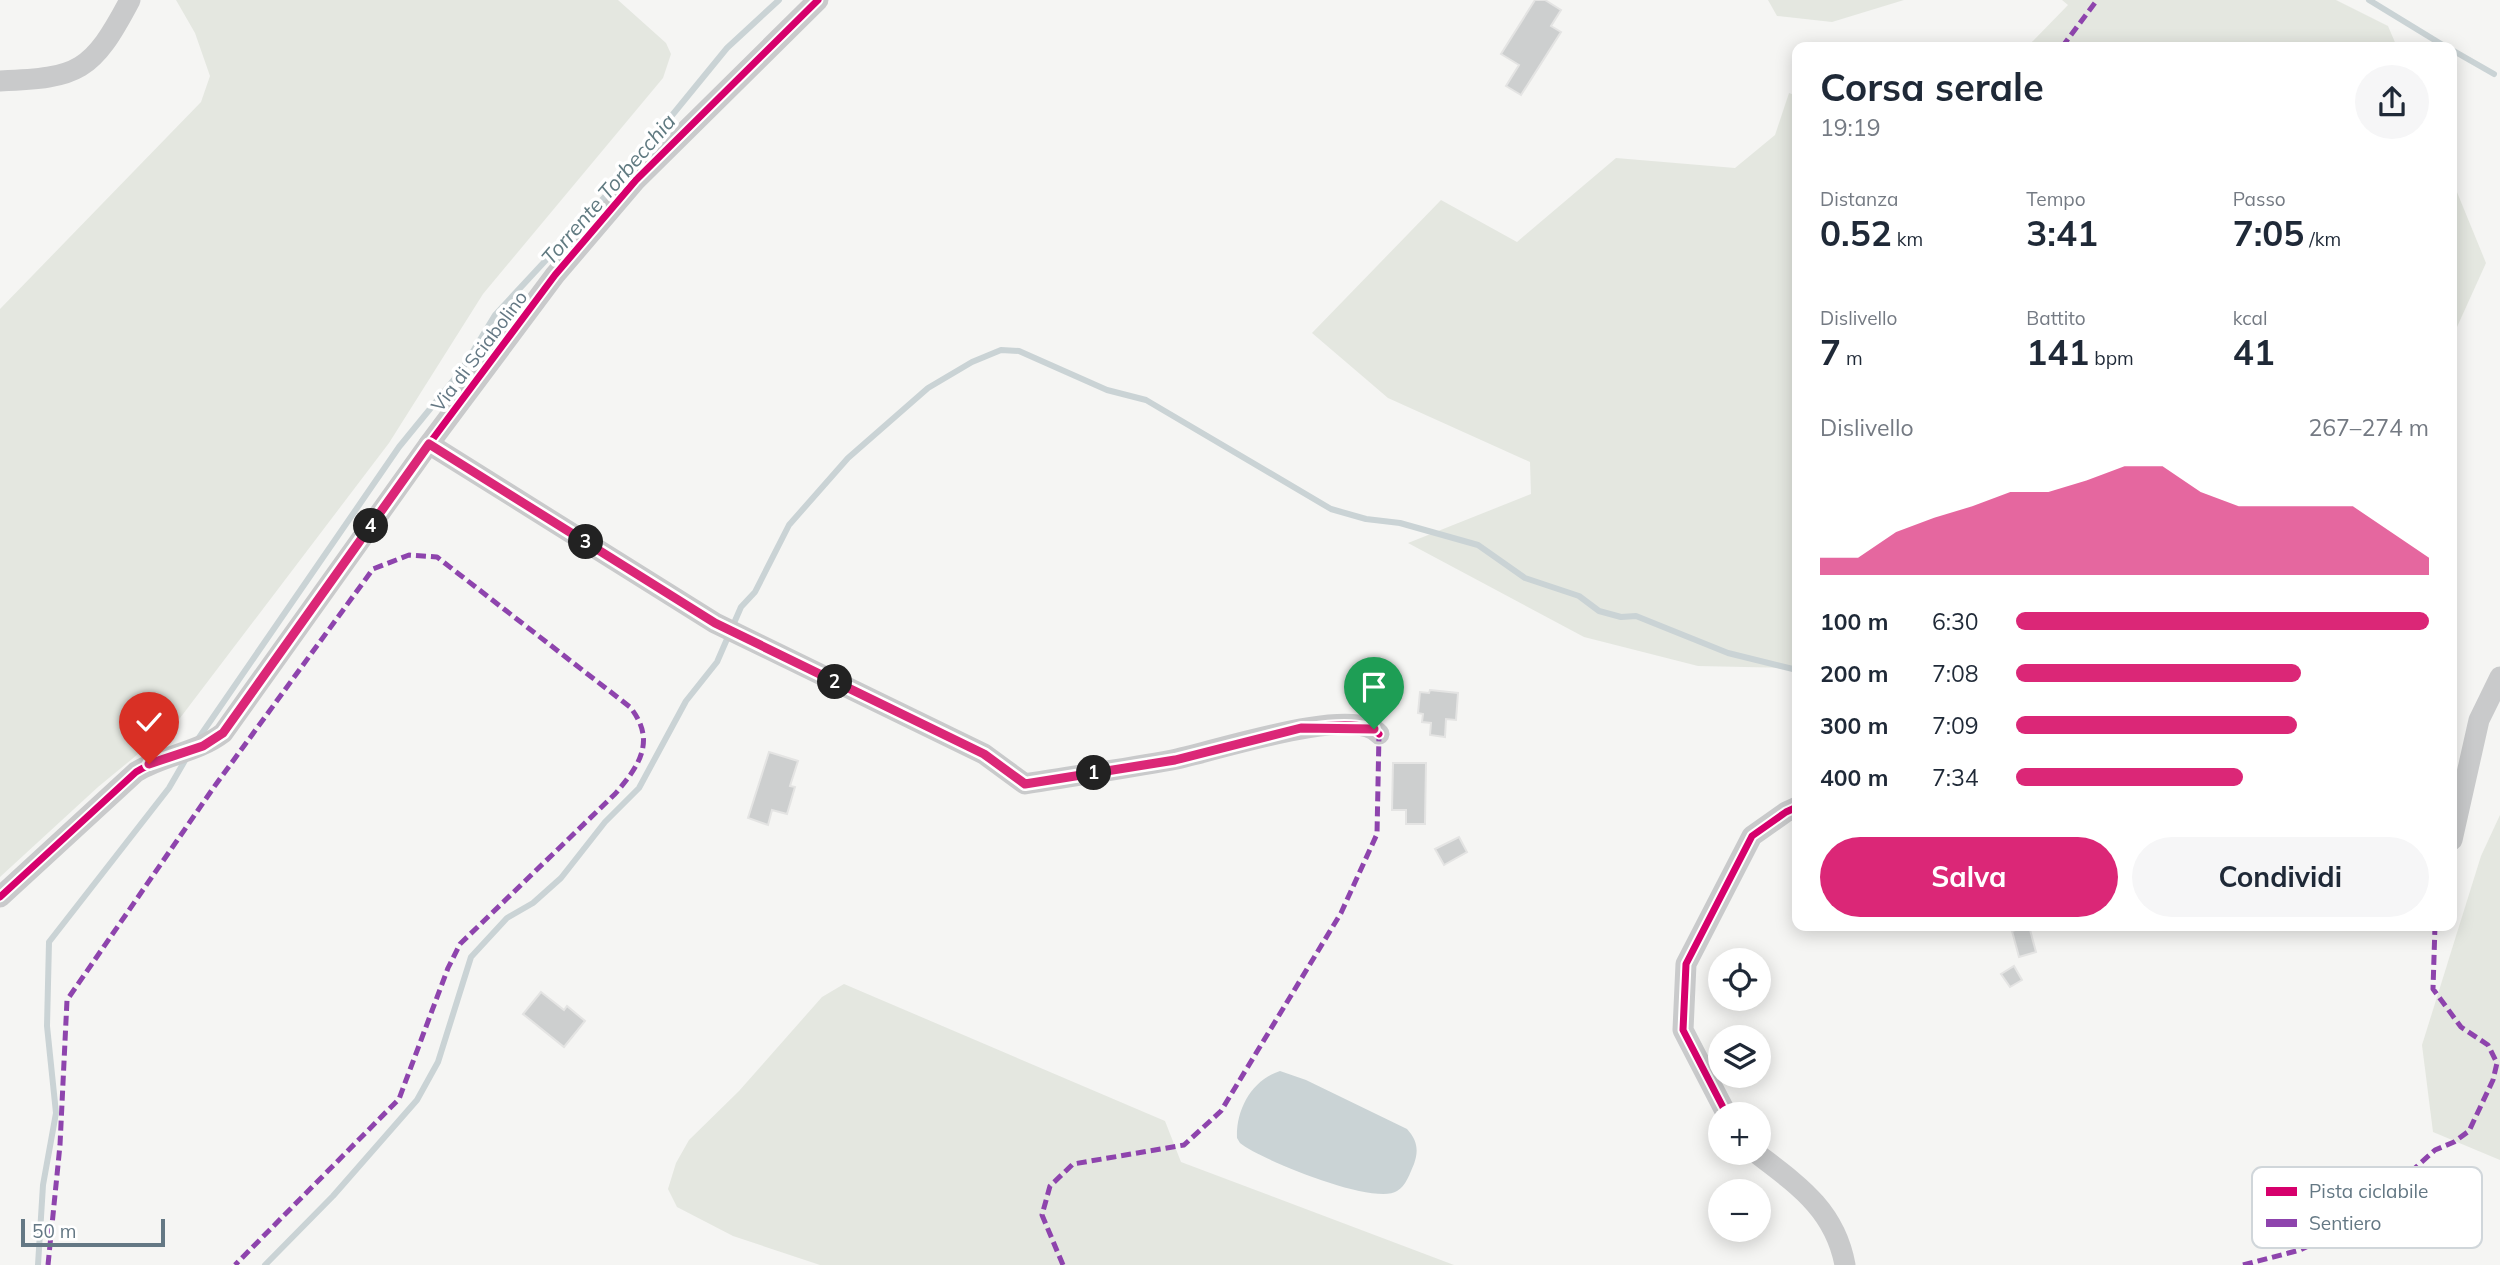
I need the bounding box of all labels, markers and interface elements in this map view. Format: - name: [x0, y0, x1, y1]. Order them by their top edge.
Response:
- text: Corsa serale: [1820, 63, 2044, 111]
- button: share: [2355, 65, 2429, 139]
- water label: Torrente Torbecchia: [535, 108, 681, 270]
- text: 19:19: [1820, 113, 1880, 142]
- text: Distanza: [1820, 187, 1898, 211]
- text: Tempo: [2026, 187, 2086, 211]
- text: Passo: [2233, 187, 2286, 211]
- text: 0.52: [1820, 211, 1892, 255]
- text: 3:41: [2026, 211, 2098, 255]
- text: 7:05: [2233, 211, 2304, 255]
- text: km: [1892, 227, 1923, 251]
- text: /km: [2304, 227, 2341, 251]
- street label: Via di Sciabolino: [426, 286, 532, 416]
- text: Dislivello: [1820, 306, 1897, 330]
- text: Battito: [2026, 306, 2086, 330]
- text: kcal: [2233, 306, 2267, 330]
- text: 7: [1820, 330, 1841, 374]
- text: 141: [2026, 330, 2089, 374]
- text: 41: [2233, 330, 2275, 374]
- text: m: [1841, 346, 1863, 370]
- text: bpm: [2089, 346, 2134, 370]
- text: Dislivello: [1820, 413, 1914, 442]
- text: 267–274 m: [2308, 413, 2429, 442]
- pin: 4: [354, 508, 388, 544]
- text: 4: [365, 513, 376, 537]
- pin: 3: [568, 524, 604, 560]
- text: 3: [580, 529, 591, 553]
- text: 100 m: [1820, 607, 1888, 636]
- text: 6:30: [1932, 607, 1979, 636]
- pin: [1344, 657, 1404, 729]
- text: 200 m: [1820, 659, 1888, 688]
- text: 7:08: [1932, 659, 1979, 688]
- pin: 2: [818, 664, 852, 700]
- icon: arrive: [1355, 668, 1393, 706]
- text: 2: [829, 669, 840, 693]
- pin: [119, 692, 179, 764]
- icon: check: [130, 703, 168, 741]
- text: 300 m: [1820, 711, 1888, 740]
- text: 7:09: [1932, 711, 1979, 740]
- pin: 1: [1076, 756, 1112, 790]
- text: 1: [1088, 760, 1099, 784]
- text: 400 m: [1820, 763, 1888, 792]
- text: 7:34: [1932, 763, 1979, 792]
- button: Salva: [1820, 837, 2118, 917]
- button: Condividi: [2132, 837, 2429, 917]
- map controls: [1708, 948, 1771, 1242]
- button: locate: [1708, 948, 1771, 1011]
- button: layers: [1708, 1025, 1771, 1088]
- button: +: [1708, 1102, 1771, 1165]
- legend: [2252, 1167, 2482, 1248]
- button: −: [1708, 1179, 1771, 1242]
- text: Pista ciclabile: [2309, 1179, 2428, 1203]
- text: Sentiero: [2309, 1211, 2381, 1235]
- scale bar: [21, 1216, 164, 1248]
- text: 50 m: [32, 1219, 76, 1243]

